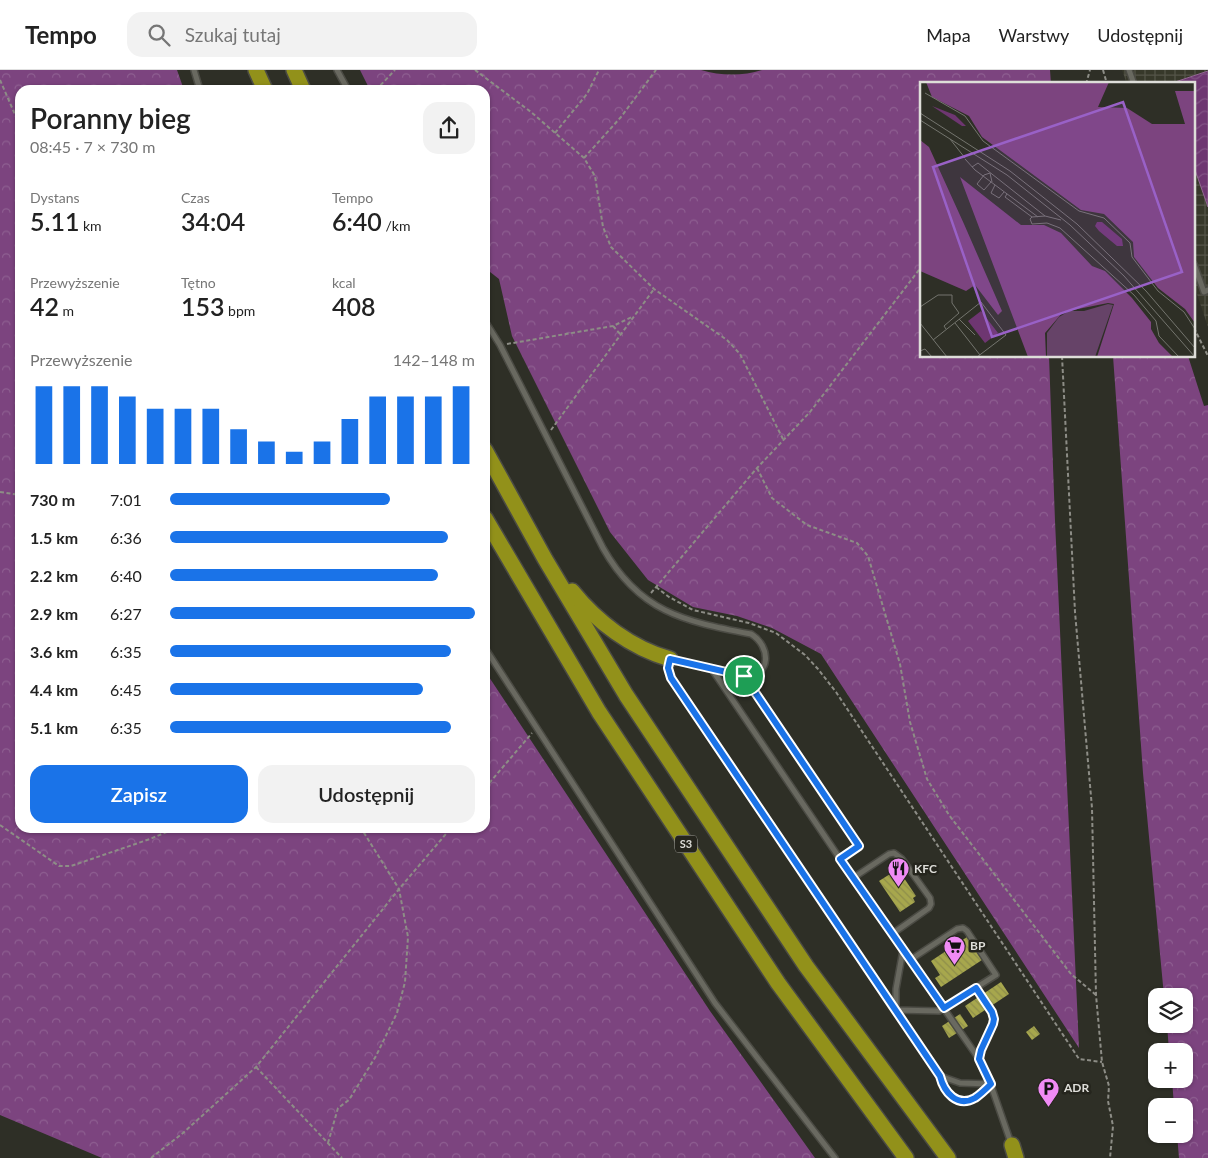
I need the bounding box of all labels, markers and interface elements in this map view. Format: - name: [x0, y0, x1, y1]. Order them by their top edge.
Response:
- search box: [127, 12, 477, 57]
- text: Tempo: [25, 20, 97, 49]
- icon: search: [145, 21, 173, 49]
- text: Szukaj tutaj: [185, 23, 281, 46]
- text: Mapa: [926, 24, 971, 46]
- text: Warstwy: [999, 24, 1069, 46]
- text: Udostępnij: [1097, 24, 1183, 46]
- inset map: [920, 82, 1196, 358]
- text: Poranny bieg: [30, 101, 191, 135]
- button: share: [423, 102, 475, 154]
- text: 08:45 · 7 × 730 m: [30, 137, 155, 156]
- text: Dystans: [30, 189, 80, 206]
- text: Czas: [181, 189, 210, 206]
- text: Tempo: [332, 189, 373, 206]
- text: 5.11: [30, 206, 79, 236]
- text: 34:04: [181, 206, 245, 236]
- text: 6:40: [332, 206, 382, 236]
- text: km: [79, 217, 102, 234]
- text: /km: [382, 217, 410, 234]
- text: Przewyższenie: [30, 274, 120, 291]
- text: Tętno: [181, 274, 216, 291]
- text: kcal: [332, 274, 356, 291]
- text: 42: [30, 291, 59, 321]
- text: 153: [181, 291, 225, 321]
- text: 408: [332, 291, 376, 321]
- text: m: [59, 302, 74, 319]
- text: bpm: [225, 302, 255, 319]
- text: Przewyższenie: [30, 350, 132, 369]
- text: 142–148 m: [393, 350, 475, 369]
- text: 730 m: [30, 490, 75, 509]
- text: 7:01: [110, 490, 142, 509]
- text: 1.5 km: [30, 528, 78, 547]
- text: 6:36: [110, 528, 142, 547]
- text: 2.2 km: [30, 566, 78, 585]
- text: 6:40: [110, 566, 142, 585]
- text: 2.9 km: [30, 604, 78, 623]
- text: 6:27: [110, 604, 142, 623]
- text: 3.6 km: [30, 642, 78, 661]
- text: 6:35: [110, 642, 142, 661]
- pin: [723, 655, 765, 697]
- icon: arrive: [730, 662, 758, 690]
- text: 4.4 km: [30, 680, 78, 699]
- text: 6:45: [110, 680, 142, 699]
- text: 5.1 km: [30, 718, 78, 737]
- text: 6:35: [110, 718, 142, 737]
- button: Zapisz: [30, 765, 248, 823]
- button: Udostępnij: [258, 765, 475, 823]
- road number: S3: [675, 836, 697, 852]
- restaurant icon: KFC: [886, 857, 910, 888]
- place label: KFC: [914, 861, 937, 876]
- supermarket icon: BP: [942, 934, 966, 965]
- place label: BP: [970, 938, 986, 953]
- map controls: [1148, 988, 1193, 1143]
- button: layers: [1148, 988, 1193, 1033]
- button: +: [1148, 1043, 1193, 1088]
- parking icon: ADR: [1036, 1076, 1060, 1107]
- place label: ADR: [1063, 1080, 1089, 1095]
- button: −: [1148, 1098, 1193, 1143]

